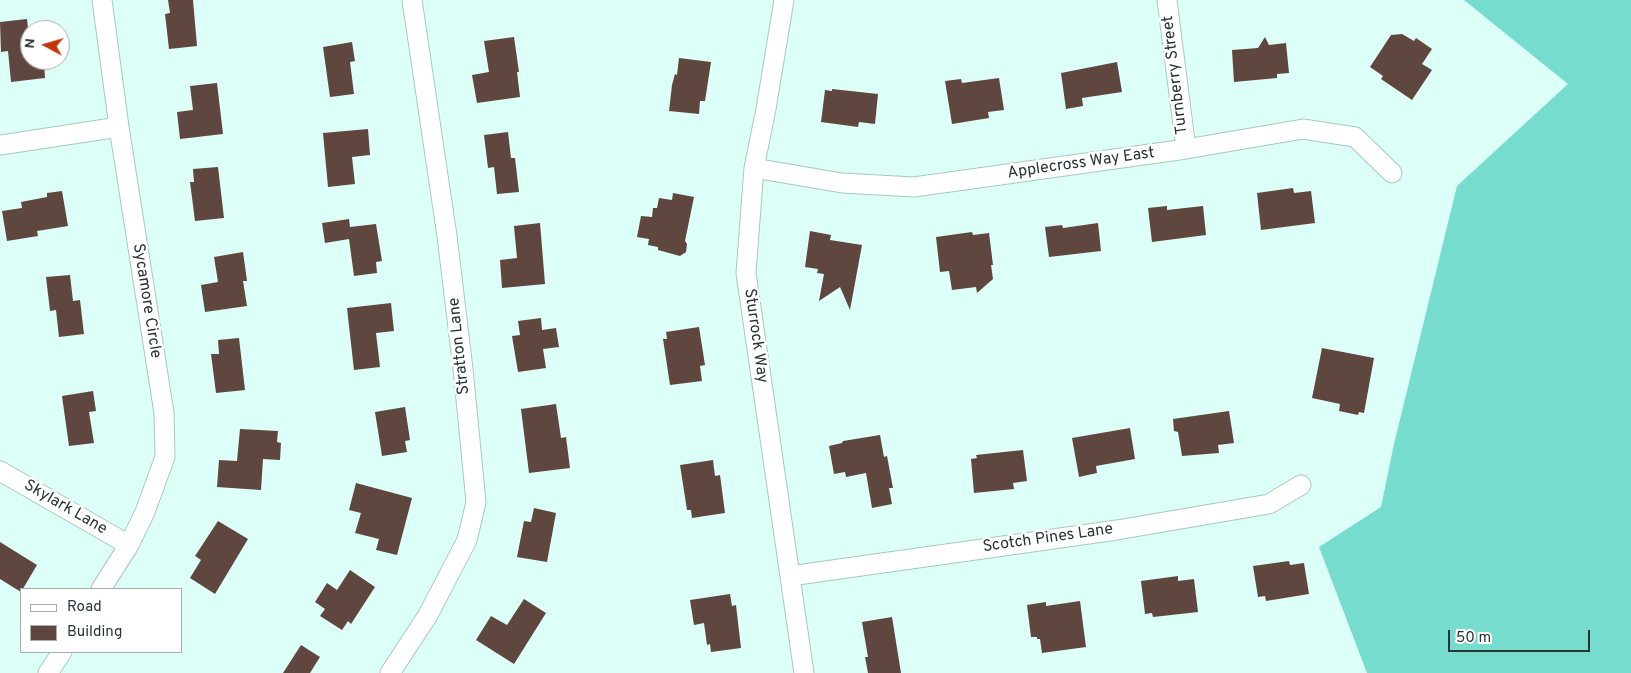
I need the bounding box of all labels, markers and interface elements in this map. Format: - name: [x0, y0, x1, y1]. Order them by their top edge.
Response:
- street label: Turnberry Street: [1159, 14, 1193, 136]
- north arrow: [20, 20, 70, 70]
- text: N: [22, 38, 40, 49]
- street label: Applecross Way East: [1006, 144, 1156, 184]
- street label: Sycamore Circle: [127, 242, 165, 360]
- street label: Sturrock Way: [739, 287, 771, 385]
- street label: Stratton Lane: [445, 296, 475, 396]
- street label: Skylark Lane: [20, 476, 110, 540]
- street label: Scotch Pines Lane: [982, 520, 1114, 558]
- legend: [20, 588, 182, 653]
- text: Road: [67, 598, 102, 617]
- scale bar: [1451, 620, 1594, 652]
- text: Building: [67, 623, 122, 642]
- text: 50 m: [1456, 629, 1491, 648]

